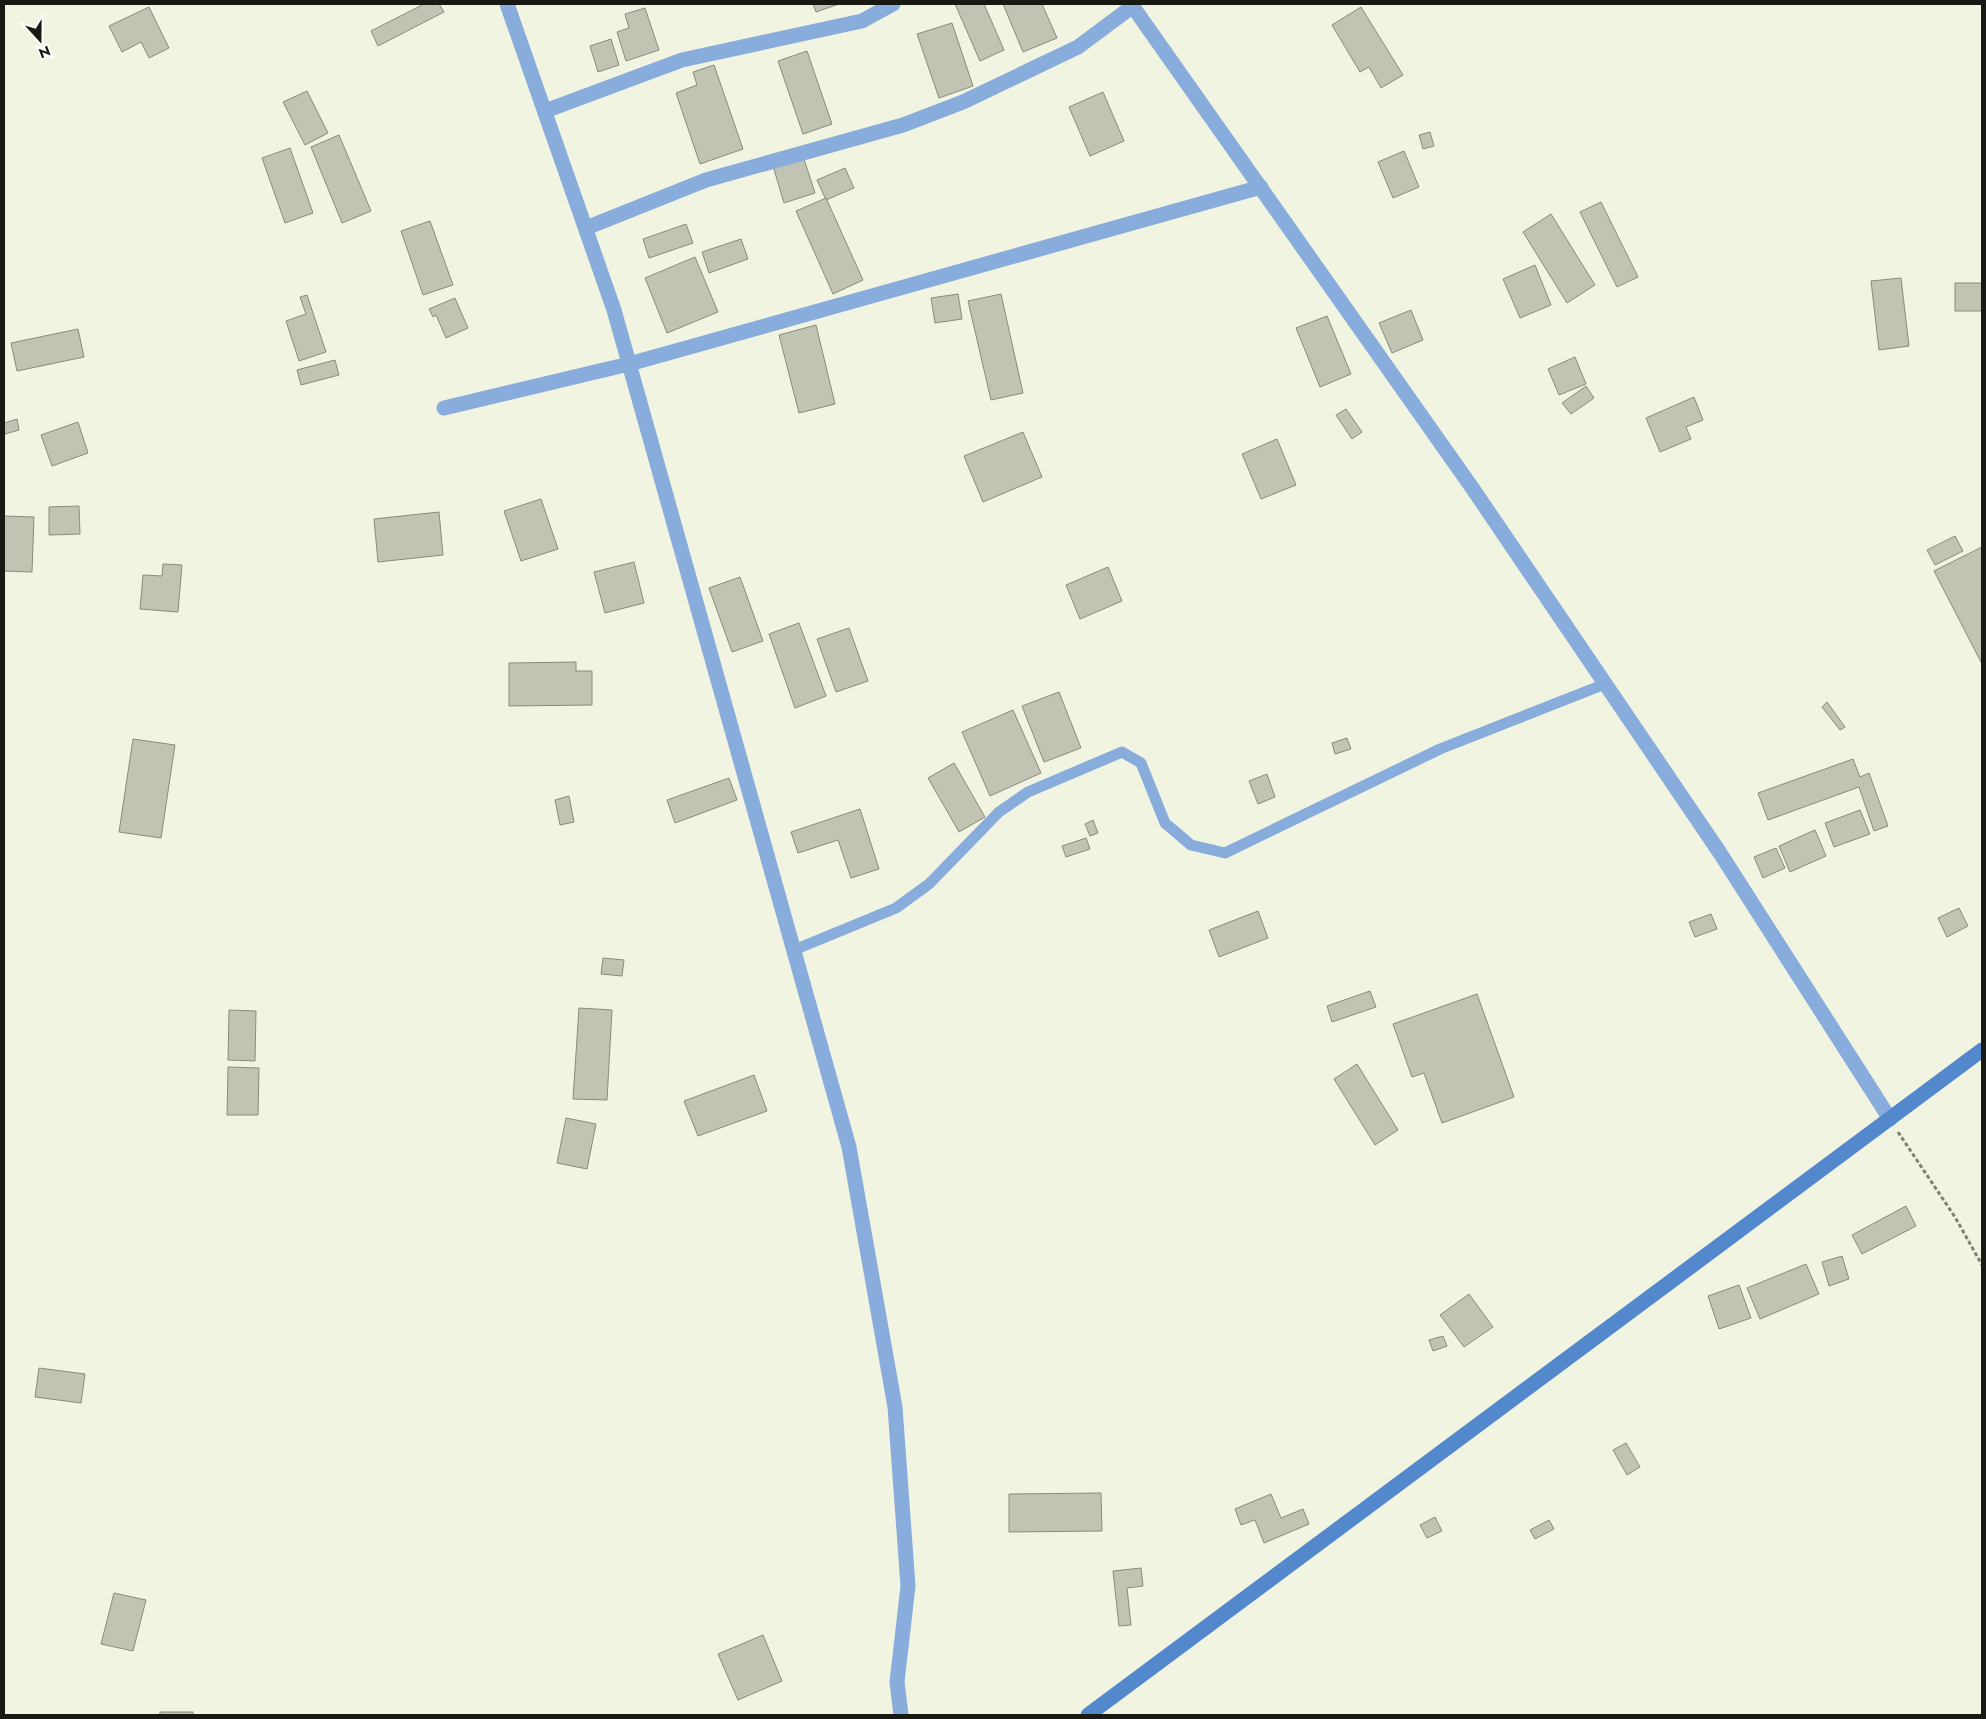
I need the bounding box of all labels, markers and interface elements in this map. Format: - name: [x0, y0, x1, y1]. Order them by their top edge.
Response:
- north arrow: [15, 15, 65, 65]
- text: N: [36, 41, 53, 63]

